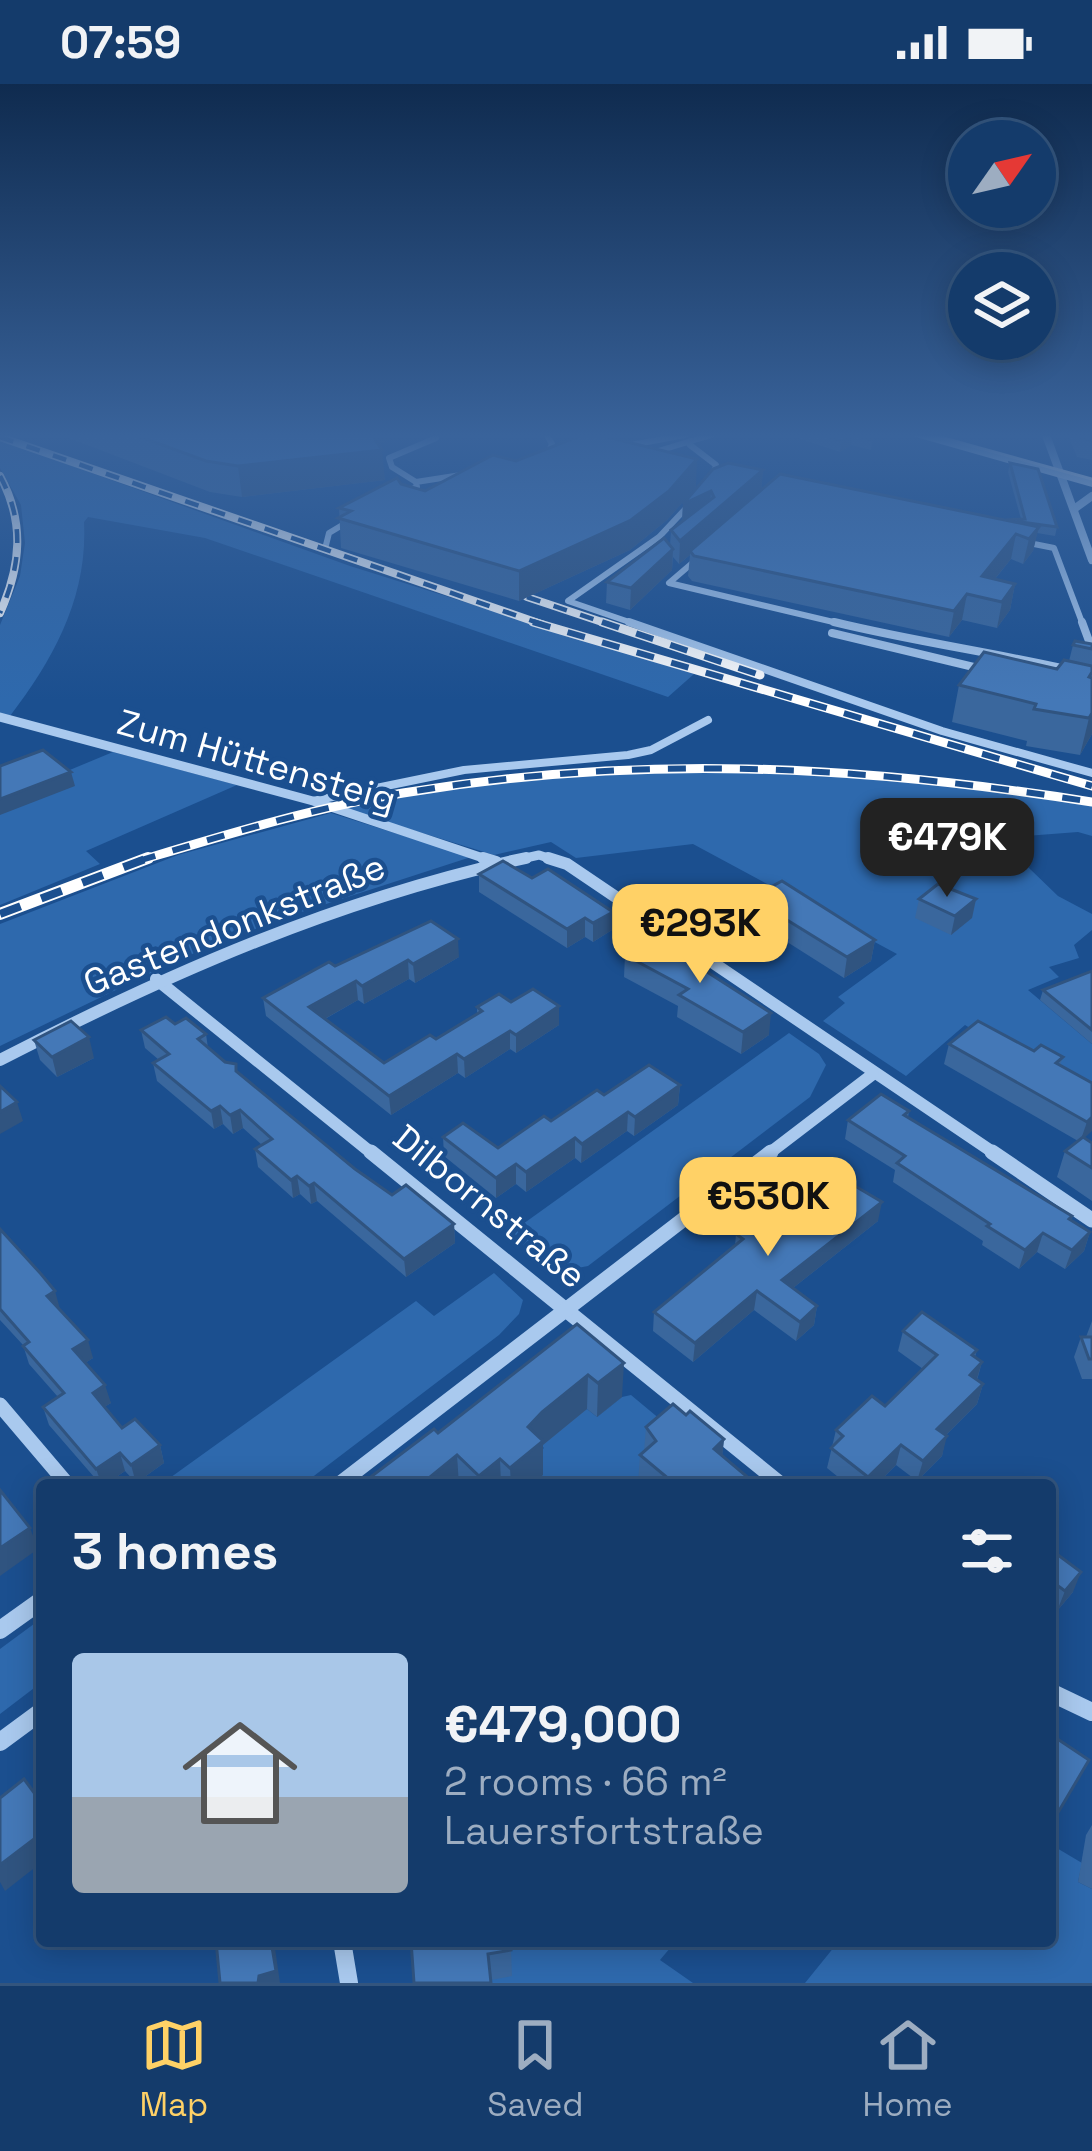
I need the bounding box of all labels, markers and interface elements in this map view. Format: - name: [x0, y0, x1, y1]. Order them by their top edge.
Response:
- text: 07:59: [60, 14, 181, 71]
- north arrow: [948, 120, 1056, 228]
- map controls: [948, 120, 1056, 360]
- button: layers: [948, 252, 1056, 360]
- street label: Zum Hüttensteig: [112, 699, 401, 823]
- pin: €479K: [863, 798, 1031, 900]
- text: €479K: [887, 812, 1007, 861]
- street label: Gastendonkstraße: [77, 843, 392, 1006]
- pin: €293K: [616, 884, 784, 986]
- text: €293K: [639, 898, 761, 947]
- street label: Dilbornstraße: [383, 1115, 595, 1299]
- pin: €530K: [684, 1157, 852, 1259]
- text: €530K: [706, 1171, 830, 1220]
- icon: filters: [954, 1518, 1020, 1584]
- text: 3 homes: [72, 1519, 278, 1584]
- text: €479,000: [444, 1692, 682, 1757]
- icon: home: [168, 1701, 312, 1845]
- text: 2 rooms · 66 m²: [444, 1757, 727, 1806]
- text: Lauersfortstraße: [444, 1806, 764, 1855]
- tab: Map: [140, 2012, 208, 2126]
- tab: Saved: [487, 2012, 584, 2126]
- tab: Home: [863, 2012, 952, 2126]

